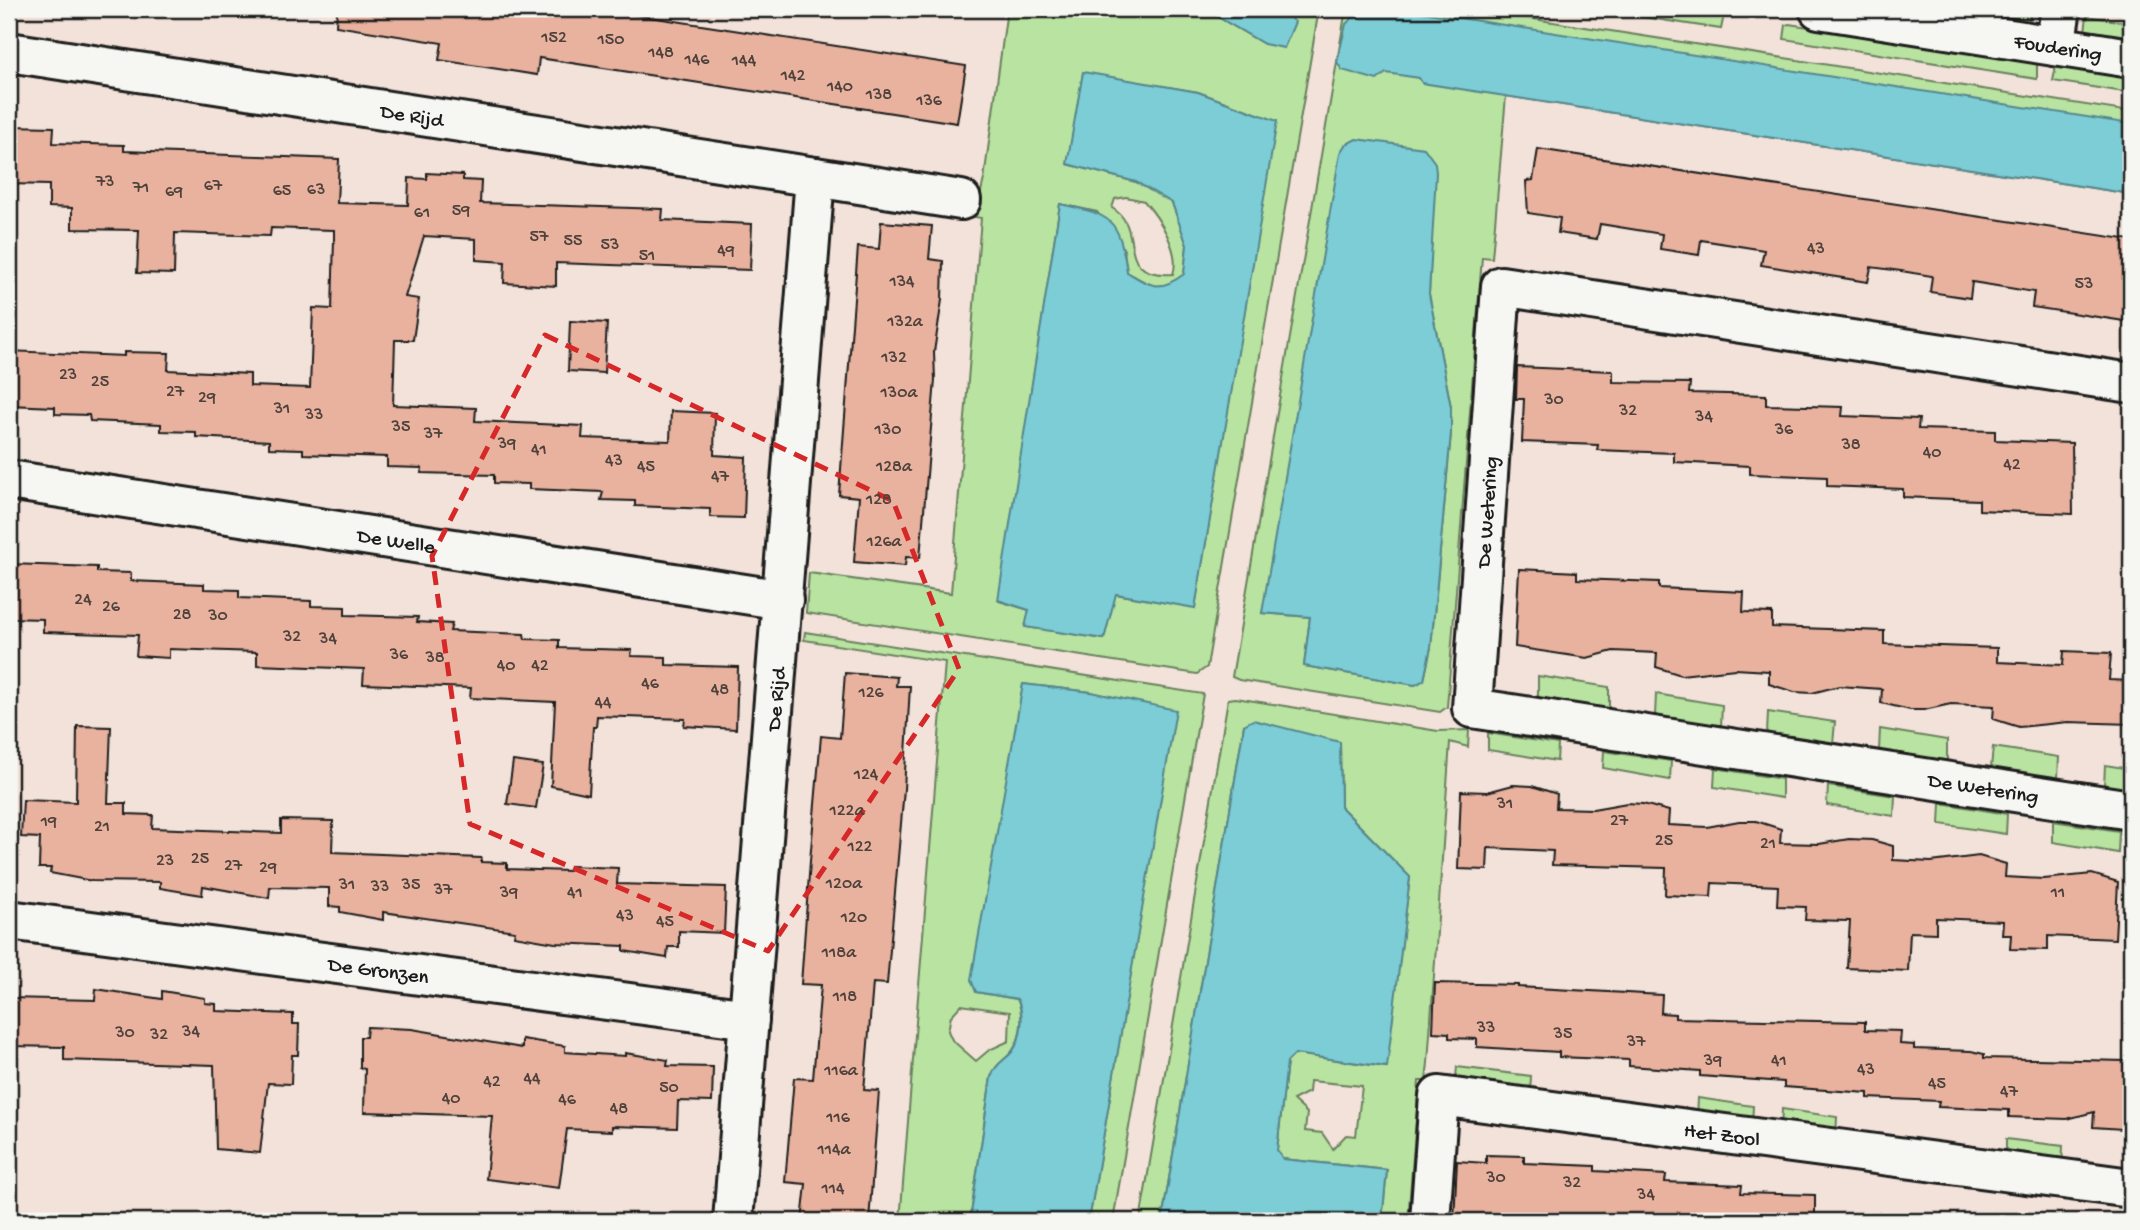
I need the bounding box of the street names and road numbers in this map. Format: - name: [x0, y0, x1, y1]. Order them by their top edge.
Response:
- street label: Foudering: [2011, 31, 2103, 69]
- street label: De Rijd: [376, 100, 447, 135]
- street label: De Wetering: [1473, 456, 1506, 571]
- street label: De Welle: [353, 525, 438, 562]
- street label: De Rijd: [763, 665, 794, 734]
- street label: De Wetering: [1924, 769, 2040, 812]
- street label: De Gronzen: [324, 954, 430, 992]
- street label: Het Zool: [1682, 1120, 1761, 1155]

